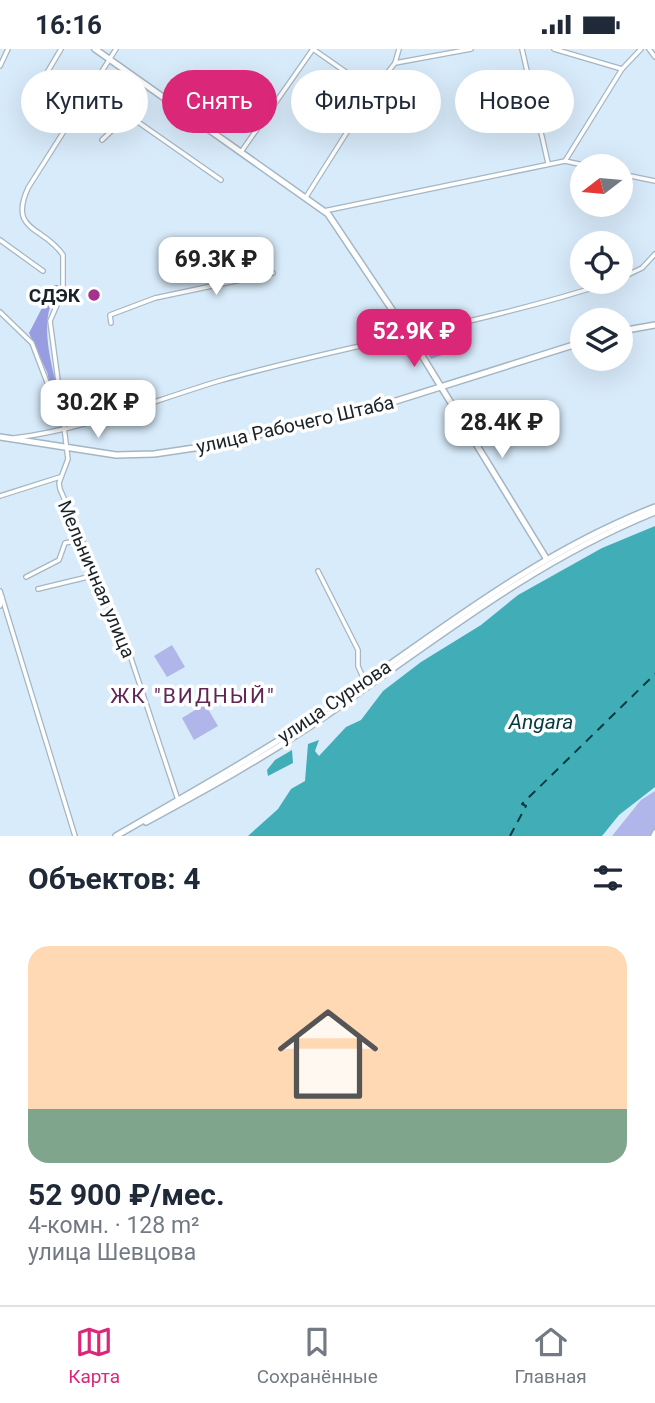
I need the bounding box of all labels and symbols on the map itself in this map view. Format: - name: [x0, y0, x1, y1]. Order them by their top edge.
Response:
- north arrow: [570, 154, 634, 217]
- pin: 69.3K ₽: [151, 237, 281, 297]
- place label: СДЭК: [29, 284, 81, 307]
- marker: СДЭК: [86, 287, 102, 303]
- pin: 52.9K ₽: [349, 309, 479, 369]
- pin: 30.2K ₽: [33, 381, 163, 440]
- street label: улица Рабочего Штаба: [194, 391, 396, 458]
- pin: 28.4K ₽: [437, 401, 567, 460]
- street label: Мельничная улица: [53, 497, 140, 661]
- street label: улица Сурнова: [273, 655, 395, 748]
- district label: ЖК "ВИДНЫЙ": [110, 684, 276, 708]
- water label: Angara: [508, 710, 573, 734]

